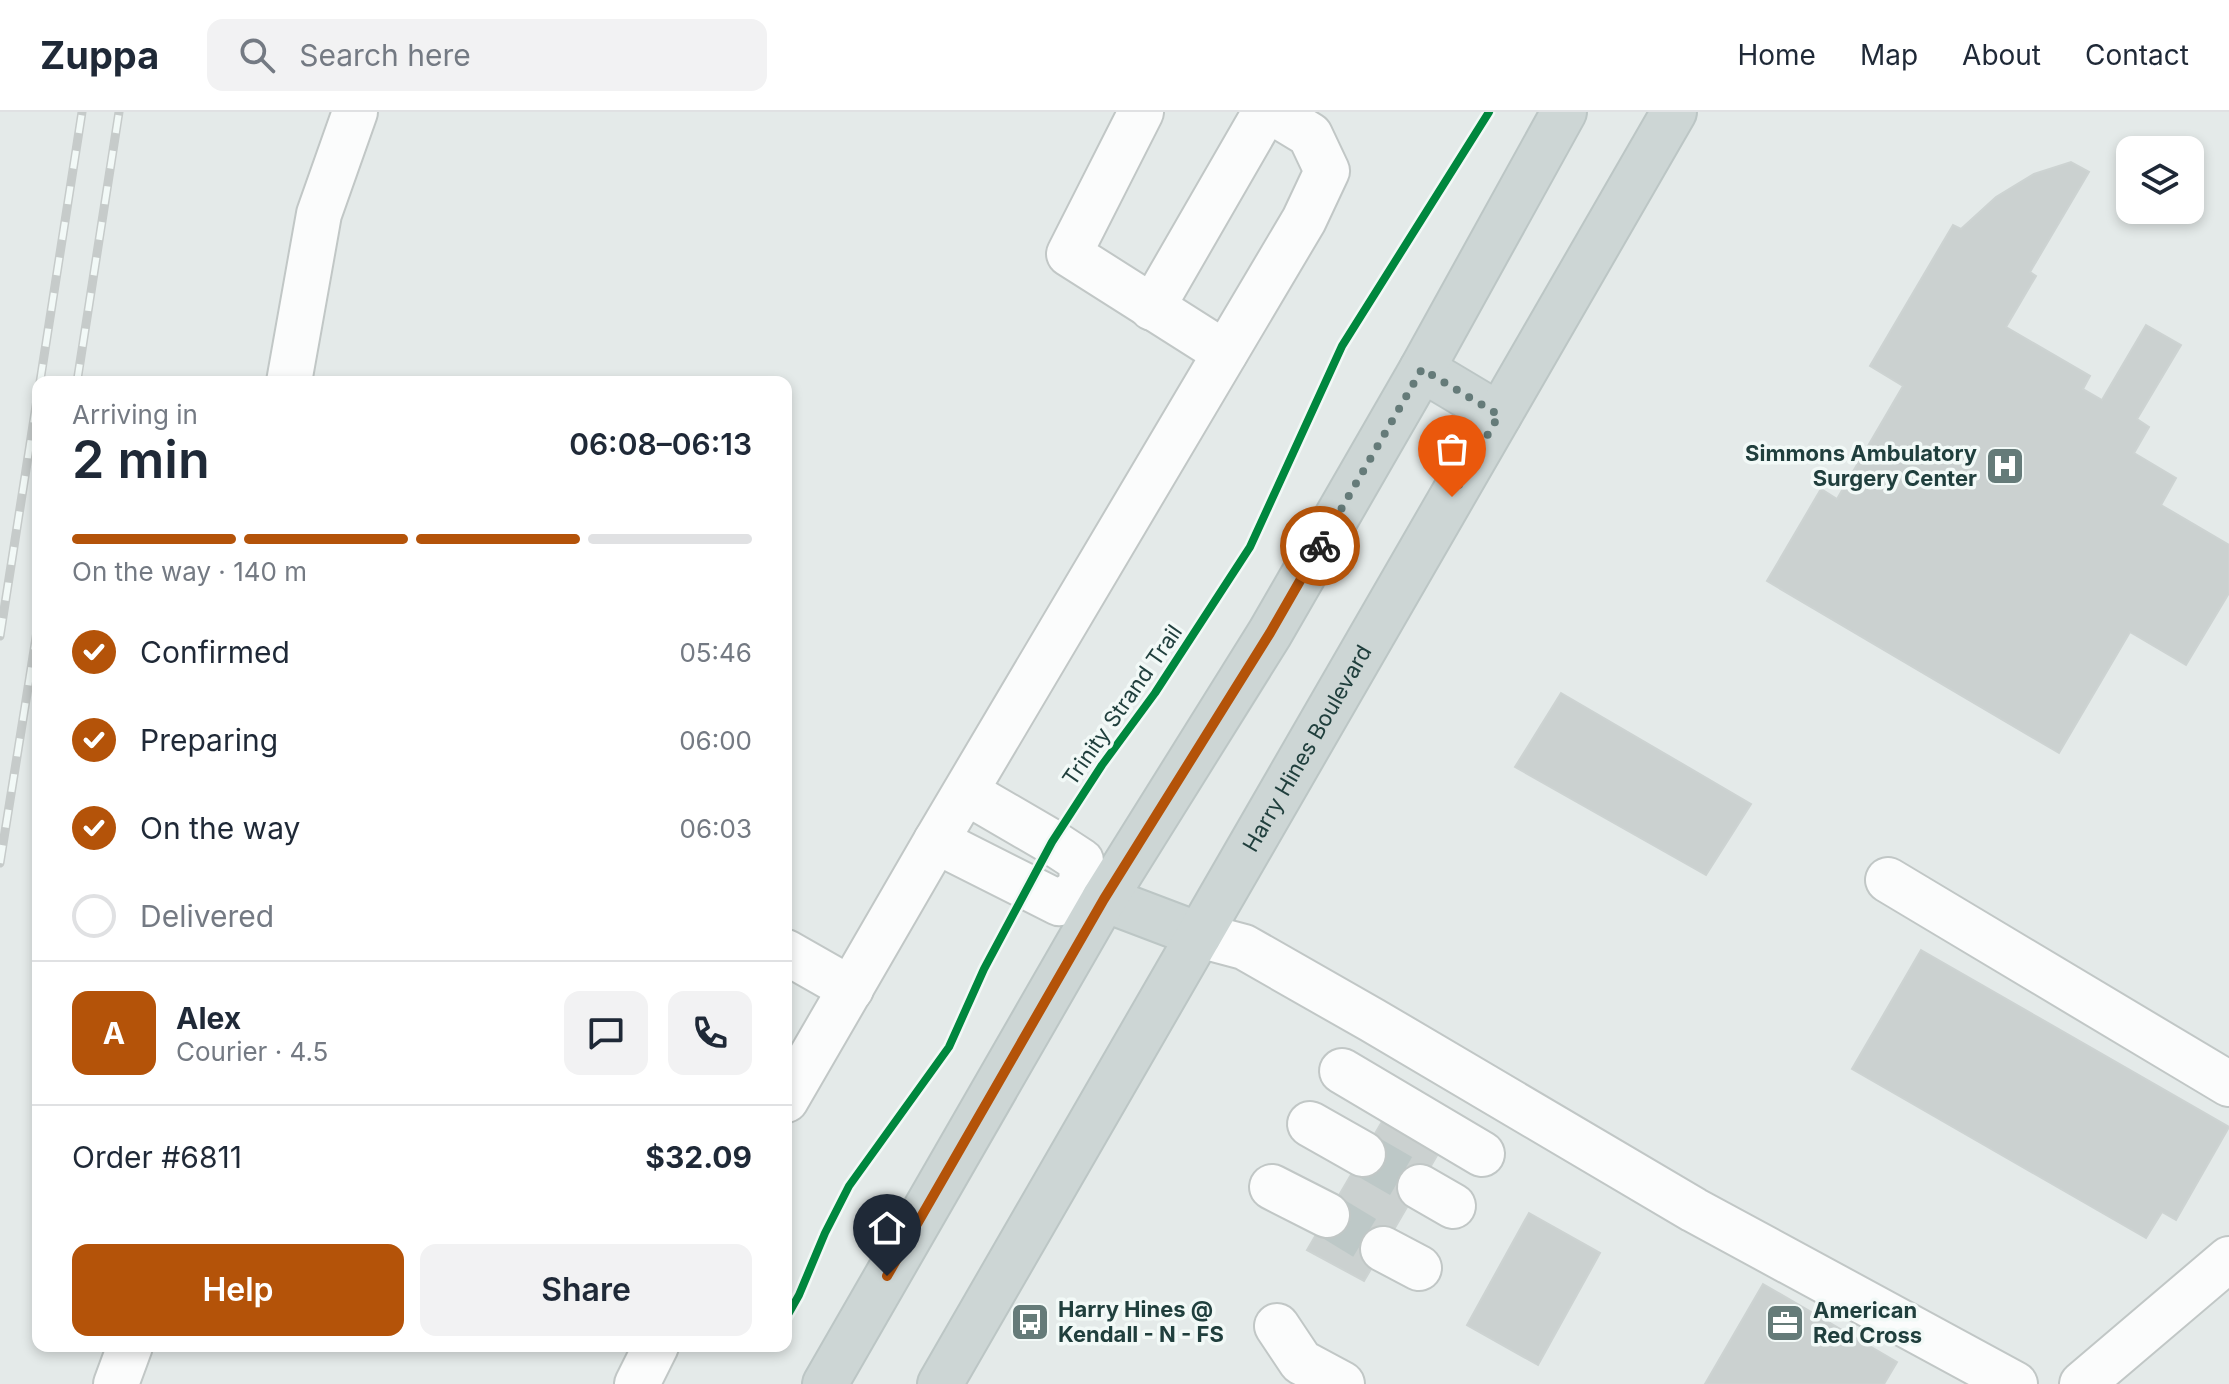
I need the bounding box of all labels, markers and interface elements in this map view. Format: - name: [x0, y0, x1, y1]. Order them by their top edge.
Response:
- search box: [207, 19, 767, 91]
- text: Zuppa: [40, 32, 159, 78]
- icon: search: [235, 33, 279, 77]
- text: Search here: [299, 37, 471, 73]
- text: Home: [1737, 38, 1816, 72]
- text: Map: [1860, 38, 1918, 72]
- text: About: [1962, 38, 2041, 72]
- text: Contact: [2085, 38, 2189, 72]
- map controls: [2116, 136, 2204, 224]
- button: layers: [2116, 136, 2204, 224]
- text: Arriving in: [72, 399, 198, 430]
- pin: [1418, 415, 1486, 497]
- text: 06:08–06:13: [569, 426, 752, 462]
- icon: bag: [1430, 427, 1474, 471]
- text: 2 min: [72, 428, 210, 491]
- place label: Simmons Ambulatory Surgery Center: [1745, 440, 1977, 491]
- hospital icon: Simmons Ambulatory Surgery Center: [1984, 445, 2026, 487]
- courier: [1280, 506, 1360, 586]
- icon: bike: [1298, 524, 1342, 568]
- text: On the way · 140 m: [72, 556, 307, 587]
- street label: Trinity Strand Trail: [1057, 620, 1187, 790]
- icon: check: [72, 630, 116, 674]
- text: Confirmed: [140, 634, 290, 670]
- text: 05:46: [679, 637, 752, 668]
- street label: Harry Hines Boulevard: [1237, 640, 1377, 856]
- icon: check: [72, 718, 116, 762]
- text: Preparing: [140, 722, 278, 758]
- text: 06:00: [679, 725, 752, 756]
- icon: check: [72, 806, 116, 850]
- text: On the way: [140, 810, 300, 846]
- text: 06:03: [680, 813, 752, 844]
- text: Delivered: [140, 898, 274, 934]
- button: chat: [564, 991, 648, 1075]
- button: phone: [668, 991, 752, 1075]
- text: Alex: [176, 1000, 241, 1036]
- text: A: [103, 1015, 125, 1051]
- text: Courier · 4.5: [176, 1036, 328, 1067]
- text: Order #6811: [72, 1139, 242, 1175]
- text: $32.09: [645, 1139, 752, 1175]
- pin: [853, 1194, 921, 1276]
- icon: home: [865, 1206, 909, 1250]
- button: Help: [72, 1244, 404, 1336]
- button: Share: [420, 1244, 752, 1336]
- place label: Harry Hines @ Kendall - N - FS: [1058, 1296, 1224, 1347]
- place label: American Red Cross: [1813, 1297, 1922, 1348]
- bus stop icon: Harry Hines @ Kendall - N - FS: [1009, 1301, 1051, 1343]
- office icon: American Red Cross: [1764, 1302, 1806, 1344]

